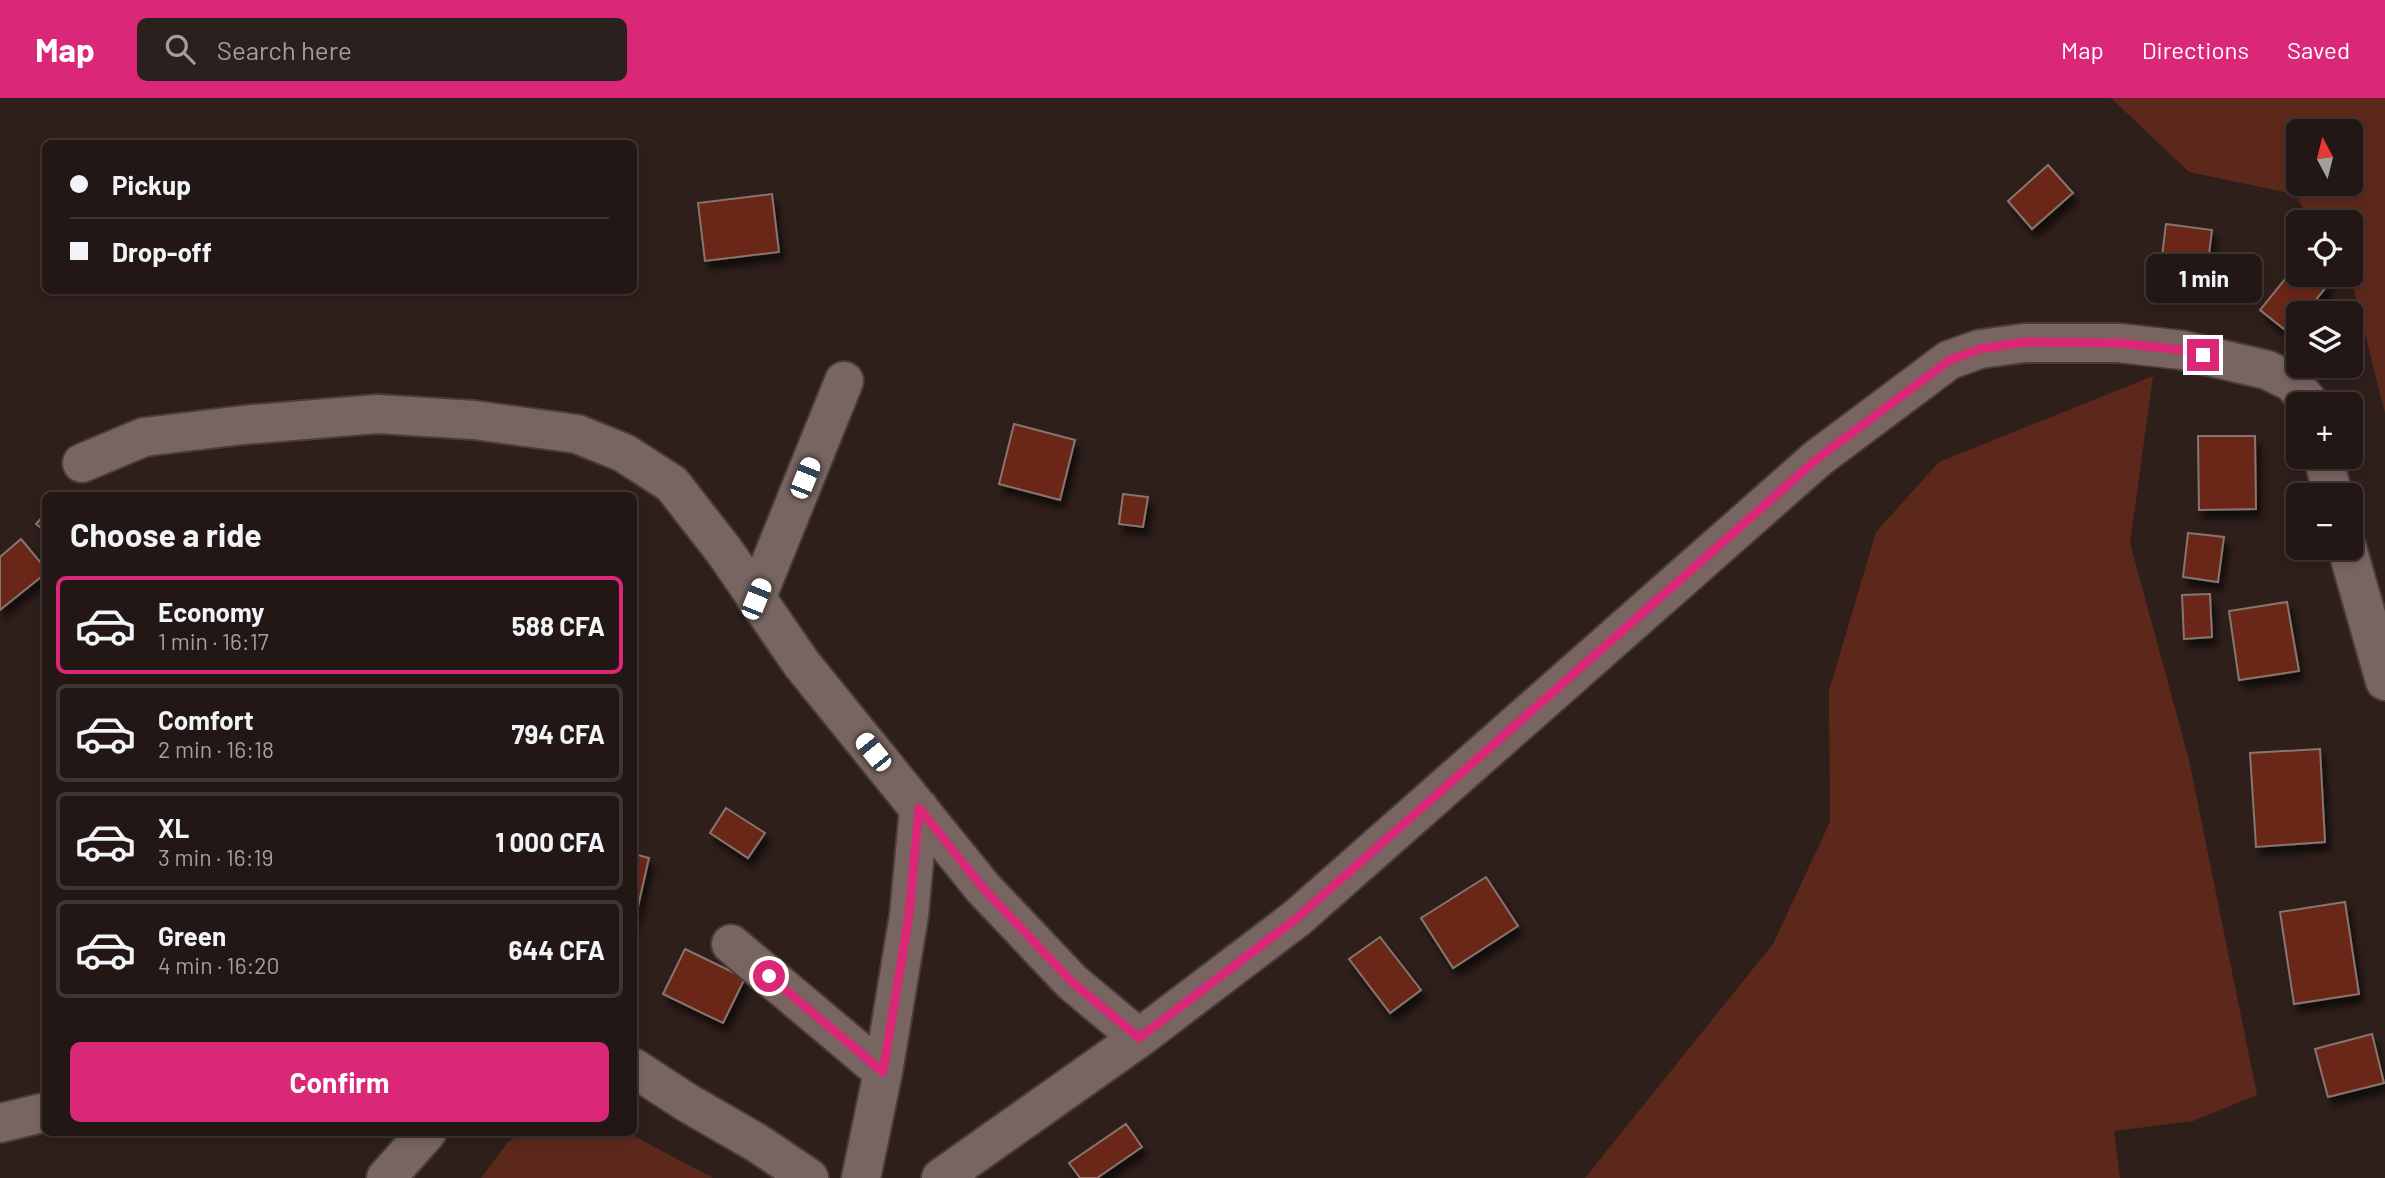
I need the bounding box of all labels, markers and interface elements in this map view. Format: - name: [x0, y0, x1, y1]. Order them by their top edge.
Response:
- search box: [137, 18, 627, 81]
- text: Map: [35, 29, 95, 69]
- icon: search: [161, 30, 199, 68]
- text: Search here: [217, 34, 352, 65]
- text: Map: [2061, 35, 2104, 64]
- text: Directions: [2142, 35, 2249, 64]
- text: Saved: [2287, 35, 2350, 64]
- north arrow: [2286, 119, 2362, 196]
- map controls: [2286, 119, 2363, 560]
- text: Pickup: [112, 169, 191, 200]
- button: locate: [2286, 210, 2363, 287]
- text: Drop-off: [112, 236, 212, 267]
- callout: 1 min: [2145, 254, 2261, 302]
- text: 1 min: [2179, 264, 2229, 292]
- button: layers: [2286, 301, 2363, 378]
- route end: [2187, 339, 2219, 371]
- button: +: [2286, 392, 2363, 469]
- car: [788, 455, 823, 501]
- button: −: [2286, 483, 2363, 560]
- text: Choose a ride: [70, 515, 262, 553]
- car: [739, 576, 774, 622]
- icon: car: [74, 594, 137, 657]
- text: Economy: [158, 596, 264, 627]
- text: 588 CFA: [512, 610, 605, 641]
- text: 1 min · 16:17: [158, 627, 269, 655]
- icon: car: [74, 702, 137, 765]
- text: Comfort: [158, 704, 254, 735]
- text: 794 CFA: [512, 718, 605, 749]
- car: [852, 729, 895, 775]
- text: 2 min · 16:18: [158, 735, 274, 763]
- icon: car: [74, 810, 137, 873]
- text: XL: [158, 812, 189, 843]
- text: 1 000 CFA: [495, 826, 605, 857]
- text: 3 min · 16:19: [158, 843, 273, 871]
- icon: car: [74, 918, 137, 981]
- text: Green: [158, 920, 226, 951]
- text: 644 CFA: [509, 934, 605, 965]
- text: 4 min · 16:20: [158, 951, 280, 979]
- route start: [753, 960, 785, 992]
- button: Confirm: [70, 1042, 609, 1122]

